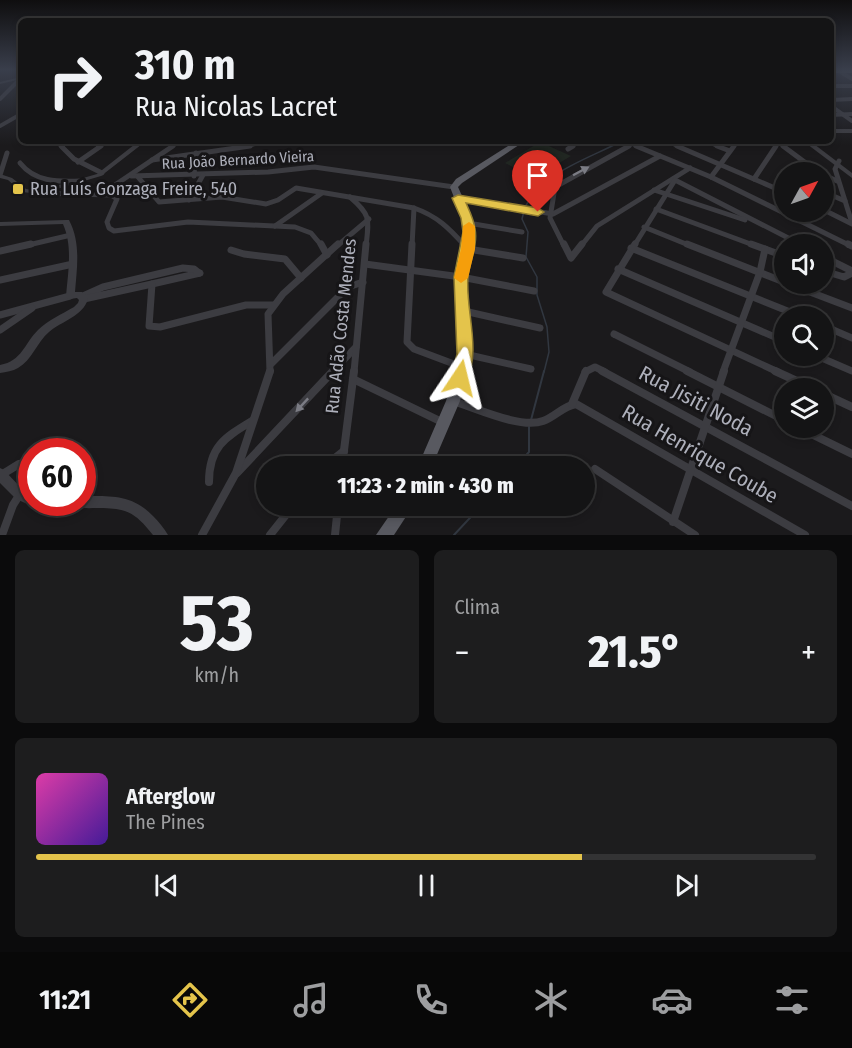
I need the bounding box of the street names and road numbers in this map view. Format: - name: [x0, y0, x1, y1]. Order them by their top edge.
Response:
- street label: Rua João Bernardo Vieira: [161, 147, 315, 173]
- street label: Rua Adão Costa Mendes: [321, 237, 361, 415]
- street label: Rua Jisiti Noda: [635, 360, 757, 442]
- street label: Rua Henrique Coube: [617, 399, 783, 509]

